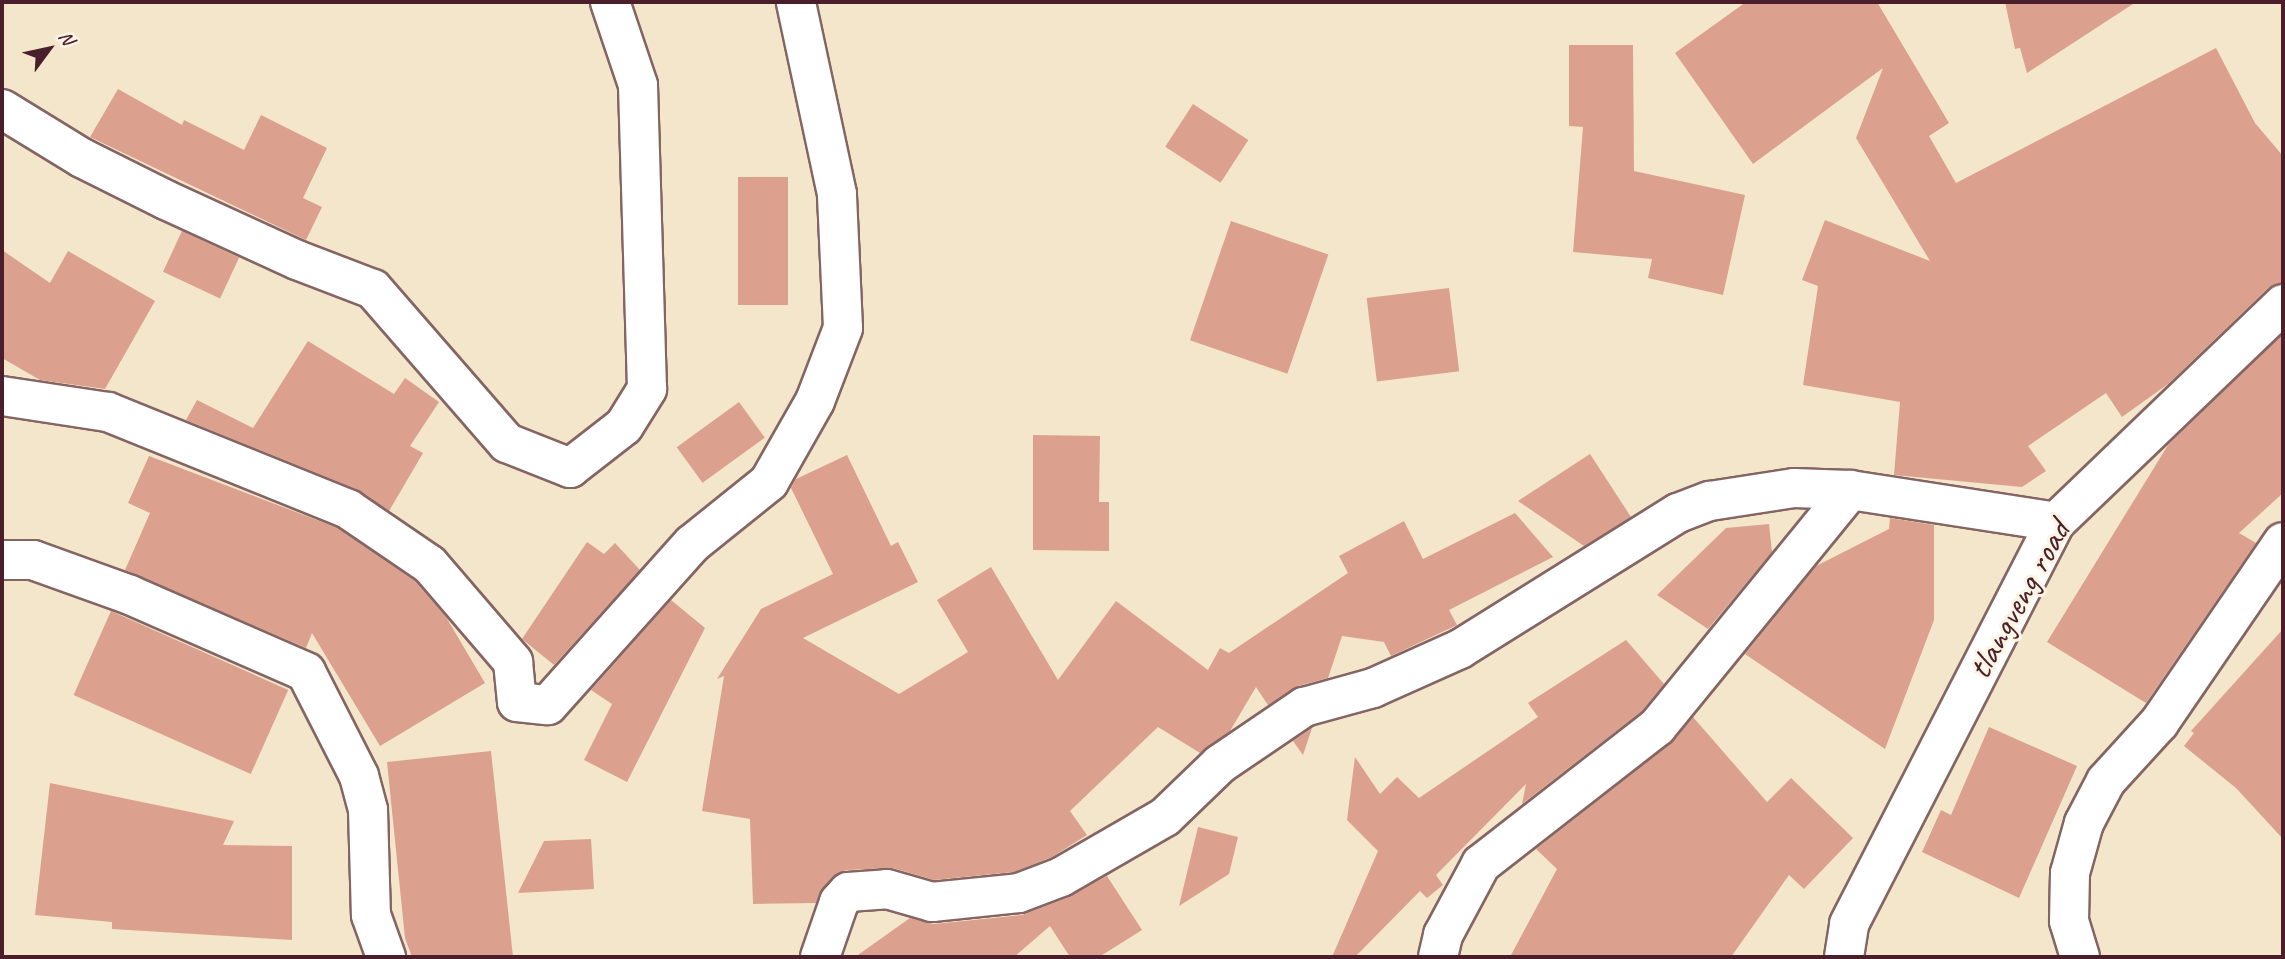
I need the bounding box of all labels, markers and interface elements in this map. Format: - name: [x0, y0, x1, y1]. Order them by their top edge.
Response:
- north arrow: [14, 14, 84, 84]
- text: N: [53, 26, 80, 49]
- street label: tlangveng road: [1959, 514, 2079, 686]

